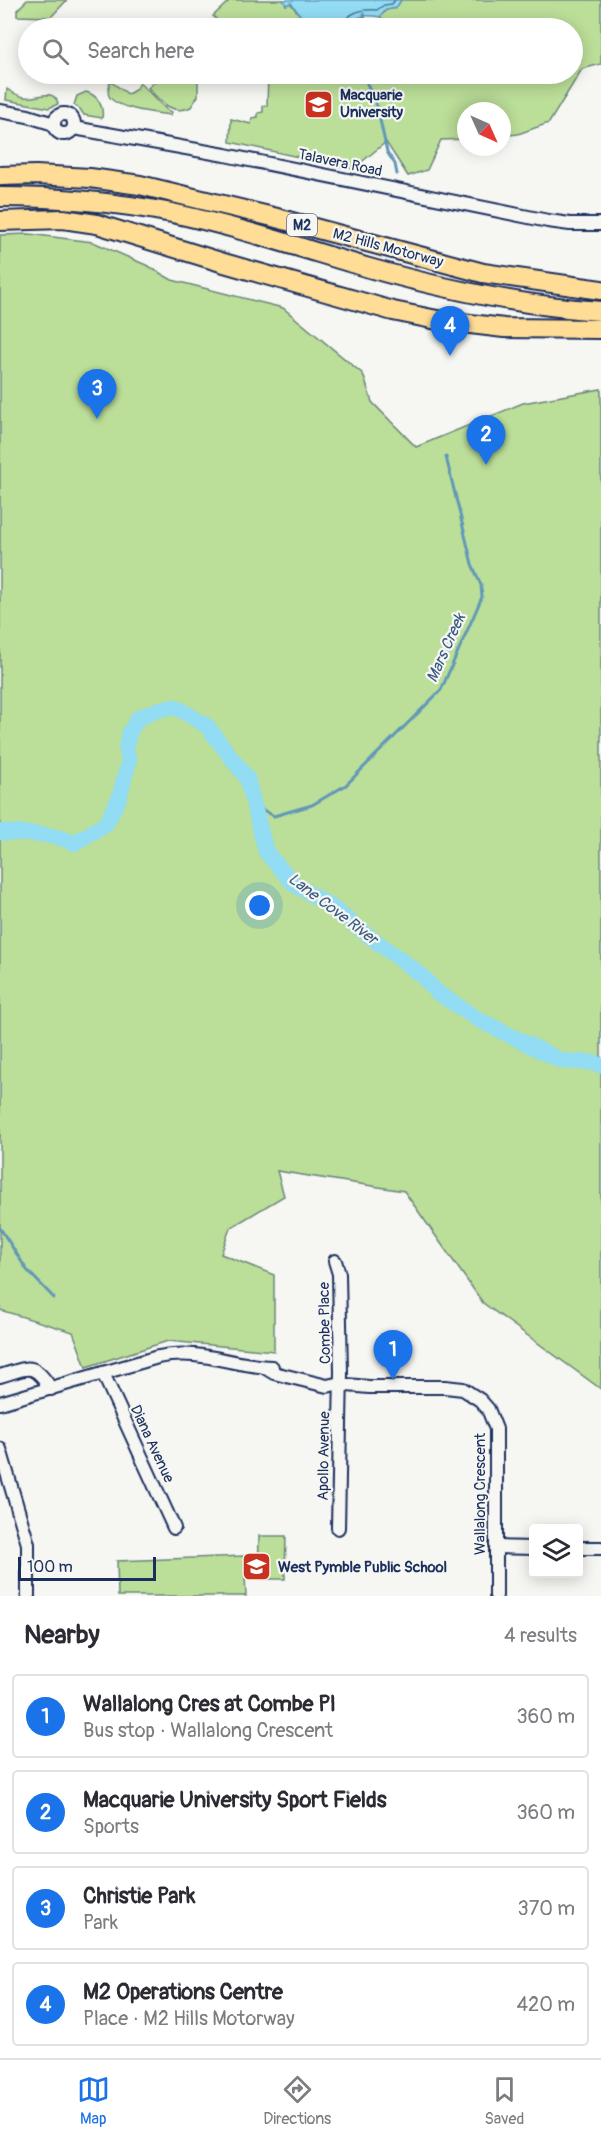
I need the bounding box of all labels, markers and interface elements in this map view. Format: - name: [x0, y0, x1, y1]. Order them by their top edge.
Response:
- search box: [18, 18, 583, 84]
- icon: search: [39, 35, 72, 68]
- text: Search here: [87, 37, 194, 65]
- place label: Macquarie University: [340, 86, 403, 122]
- school or university icon: Macquarie University: [303, 88, 335, 120]
- north arrow: [457, 102, 511, 156]
- street label: Talavera Road: [296, 145, 384, 181]
- road number: M2: [287, 214, 317, 236]
- street label: M2 Hills Motorway: [331, 224, 446, 272]
- pin: 4: [430, 306, 470, 356]
- pin: 3: [78, 370, 116, 419]
- pin: 2: [466, 416, 506, 465]
- water label: Mars Creek: [422, 609, 471, 685]
- water label: Lane Cove River: [284, 869, 383, 951]
- your location: [245, 891, 274, 920]
- street label: Combe Place: [315, 1281, 335, 1364]
- pin: 1: [374, 1330, 412, 1380]
- street label: Diana Avenue: [126, 1402, 178, 1486]
- street label: Apollo Avenue: [314, 1411, 334, 1501]
- street label: Wallalong Crescent: [471, 1432, 490, 1555]
- map controls: [529, 1524, 583, 1578]
- button: layers: [529, 1524, 583, 1578]
- school or university icon: West Pymble Public School: [241, 1551, 273, 1583]
- scale bar: [18, 1554, 156, 1582]
- text: 100 m: [27, 1557, 73, 1577]
- place label: West Pymble Public School: [278, 1558, 447, 1577]
- text: Nearby: [24, 1619, 100, 1651]
- text: 4 results: [504, 1623, 577, 1648]
- text: Wallalong Cres at Combe Pl: [83, 1690, 336, 1718]
- text: 1: [42, 1704, 49, 1729]
- text: 360 m: [516, 1704, 575, 1729]
- text: Bus stop · Wallalong Crescent: [83, 1718, 333, 1743]
- text: Macquarie University Sport Fields: [83, 1786, 387, 1814]
- text: 2: [40, 1800, 51, 1825]
- text: 360 m: [516, 1800, 575, 1825]
- text: Sports: [83, 1814, 139, 1839]
- text: Christie Park: [83, 1882, 195, 1910]
- text: 3: [40, 1896, 51, 1921]
- text: 370 m: [518, 1896, 575, 1921]
- text: Park: [83, 1910, 118, 1935]
- text: M2 Operations Centre: [83, 1978, 283, 2006]
- text: 4: [40, 1992, 51, 2017]
- text: 420 m: [516, 1992, 575, 2017]
- text: Place · M2 Hills Motorway: [83, 2006, 295, 2031]
- tab: Map: [77, 2073, 110, 2129]
- tab: Directions: [263, 2073, 331, 2129]
- tab: Saved: [485, 2073, 524, 2129]

